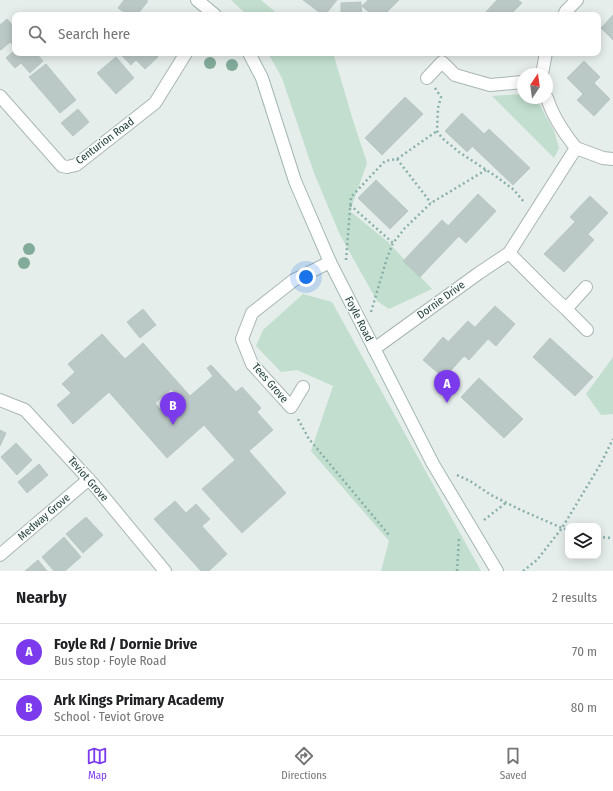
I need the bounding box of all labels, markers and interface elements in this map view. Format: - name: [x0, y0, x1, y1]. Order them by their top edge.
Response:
- search box: [12, 12, 601, 56]
- icon: search: [26, 23, 48, 45]
- text: Search here: [58, 25, 130, 43]
- north arrow: [517, 68, 553, 104]
- street label: Centurion Road: [73, 115, 137, 167]
- your location: [296, 267, 316, 287]
- street label: Dornie Drive: [415, 278, 467, 322]
- street label: Foyle Road: [342, 294, 376, 344]
- street label: Tees Grove: [249, 360, 291, 406]
- pin: A: [434, 370, 460, 403]
- pin: B: [160, 392, 186, 425]
- street label: Teviot Grove: [65, 454, 111, 504]
- street label: Medway Grove: [15, 491, 73, 543]
- map controls: [565, 523, 601, 559]
- button: layers: [565, 523, 601, 559]
- text: Nearby: [16, 587, 67, 608]
- text: 2 results: [552, 590, 597, 605]
- text: Foyle Rd / Dornie Drive: [54, 635, 197, 653]
- text: A: [25, 644, 33, 659]
- text: 70 m: [572, 644, 597, 659]
- text: Bus stop · Foyle Road: [54, 653, 166, 668]
- text: Ark Kings Primary Academy: [54, 691, 224, 709]
- text: B: [25, 700, 33, 715]
- text: 80 m: [571, 700, 597, 715]
- text: School · Teviot Grove: [54, 709, 164, 724]
- tab: Map: [86, 745, 108, 782]
- tab: Directions: [281, 745, 327, 782]
- tab: Saved: [500, 745, 527, 782]

